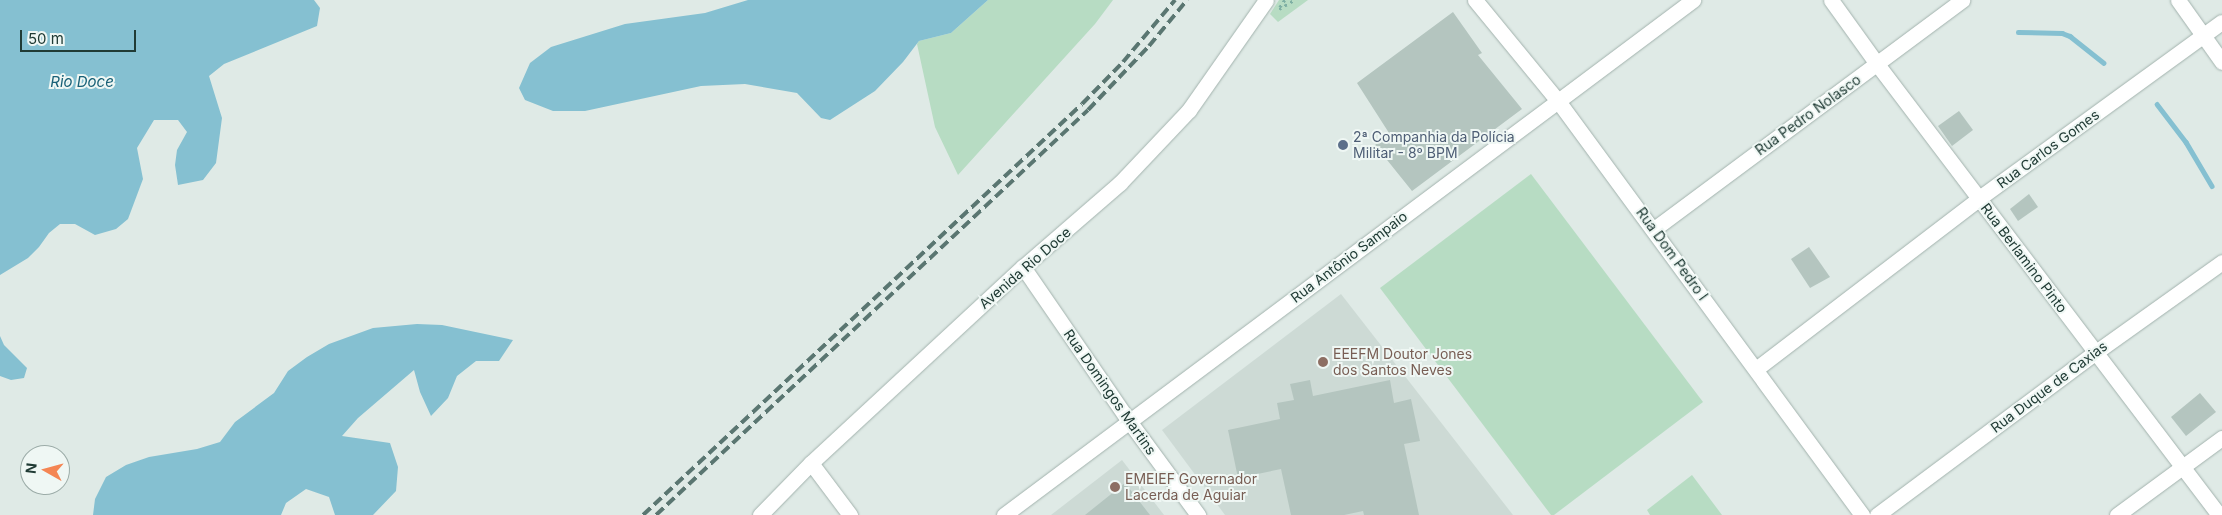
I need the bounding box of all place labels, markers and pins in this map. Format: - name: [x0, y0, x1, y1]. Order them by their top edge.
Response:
- place label: 2ª Companhia da Polícia Militar - 8º BPM: [1353, 129, 1515, 162]
- marker: 2ª Companhia da Polícia Militar - 8º BPM: [1337, 139, 1349, 151]
- place label: EEEFM Doutor Jones dos Santos Neves: [1333, 346, 1472, 378]
- marker: EEEFM Doutor Jones dos Santos Neves: [1317, 356, 1329, 368]
- place label: EMEIEF Governador Lacerda de Aguiar: [1125, 471, 1257, 504]
- marker: EMEIEF Governador Lacerda de Aguiar: [1109, 481, 1121, 493]

